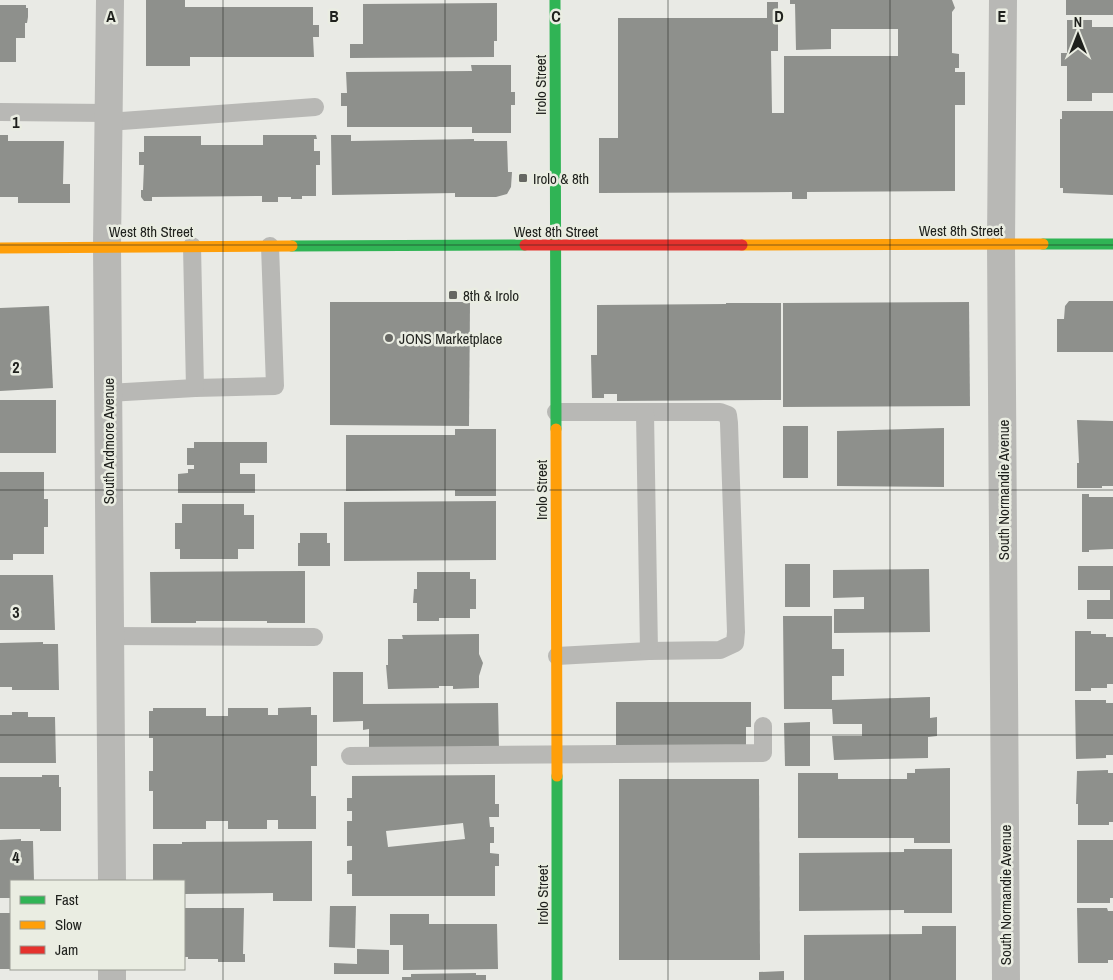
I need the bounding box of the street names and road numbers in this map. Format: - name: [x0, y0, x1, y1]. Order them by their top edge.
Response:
- street label: Irolo Street: [530, 54, 551, 115]
- street label: West 8th Street: [919, 220, 1004, 241]
- street label: West 8th Street: [109, 221, 194, 242]
- street label: West 8th Street: [514, 221, 599, 242]
- street label: South Ardmore Avenue: [98, 378, 119, 504]
- street label: South Normandie Avenue: [993, 420, 1014, 560]
- street label: Irolo Street: [531, 459, 552, 520]
- street label: South Normandie Avenue: [995, 825, 1016, 965]
- street label: Irolo Street: [532, 864, 553, 925]

